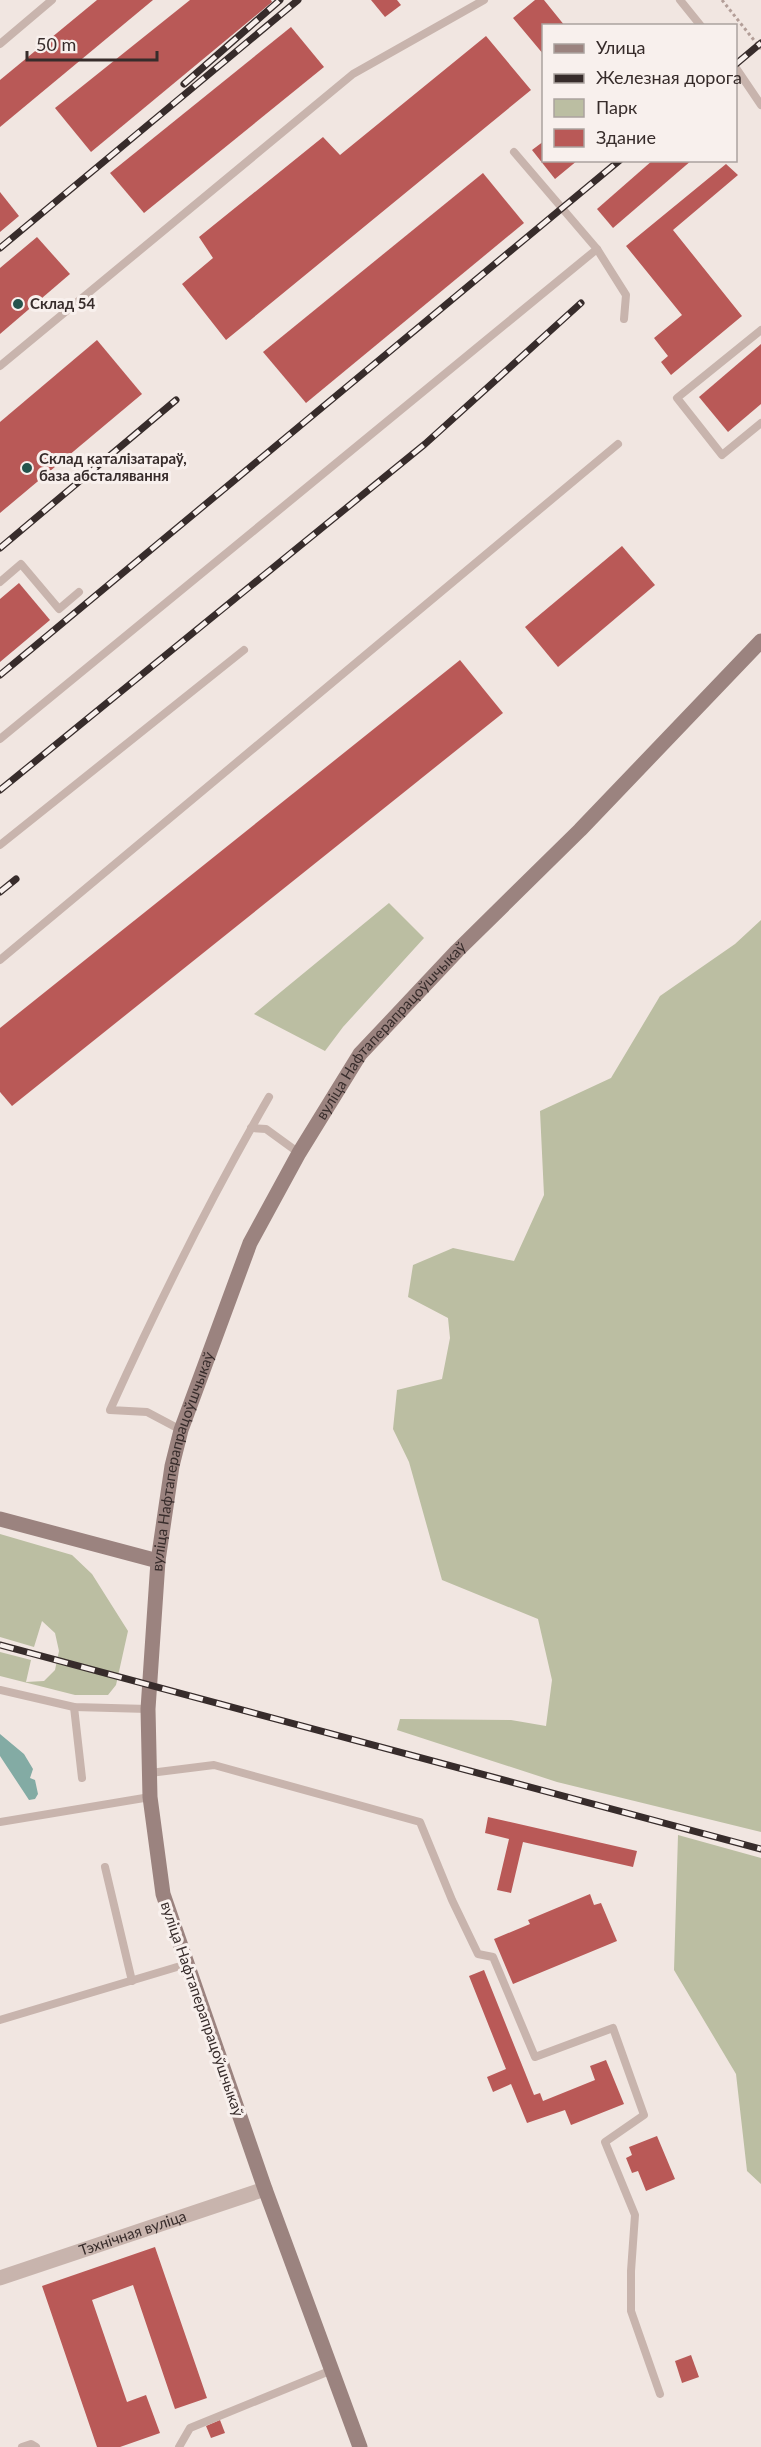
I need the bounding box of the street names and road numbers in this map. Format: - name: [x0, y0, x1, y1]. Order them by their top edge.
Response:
- street label: вуліца Нафтаперапрацоўшчыкаў: [312, 937, 469, 1123]
- street label: вуліца Нафтаперапрацоўшчыкаў: [147, 1349, 217, 1572]
- street label: вуліца Нафтаперапрацоўшчыкаў: [158, 1899, 248, 2119]
- street label: Тэхнічная вуліца: [77, 2206, 188, 2259]

